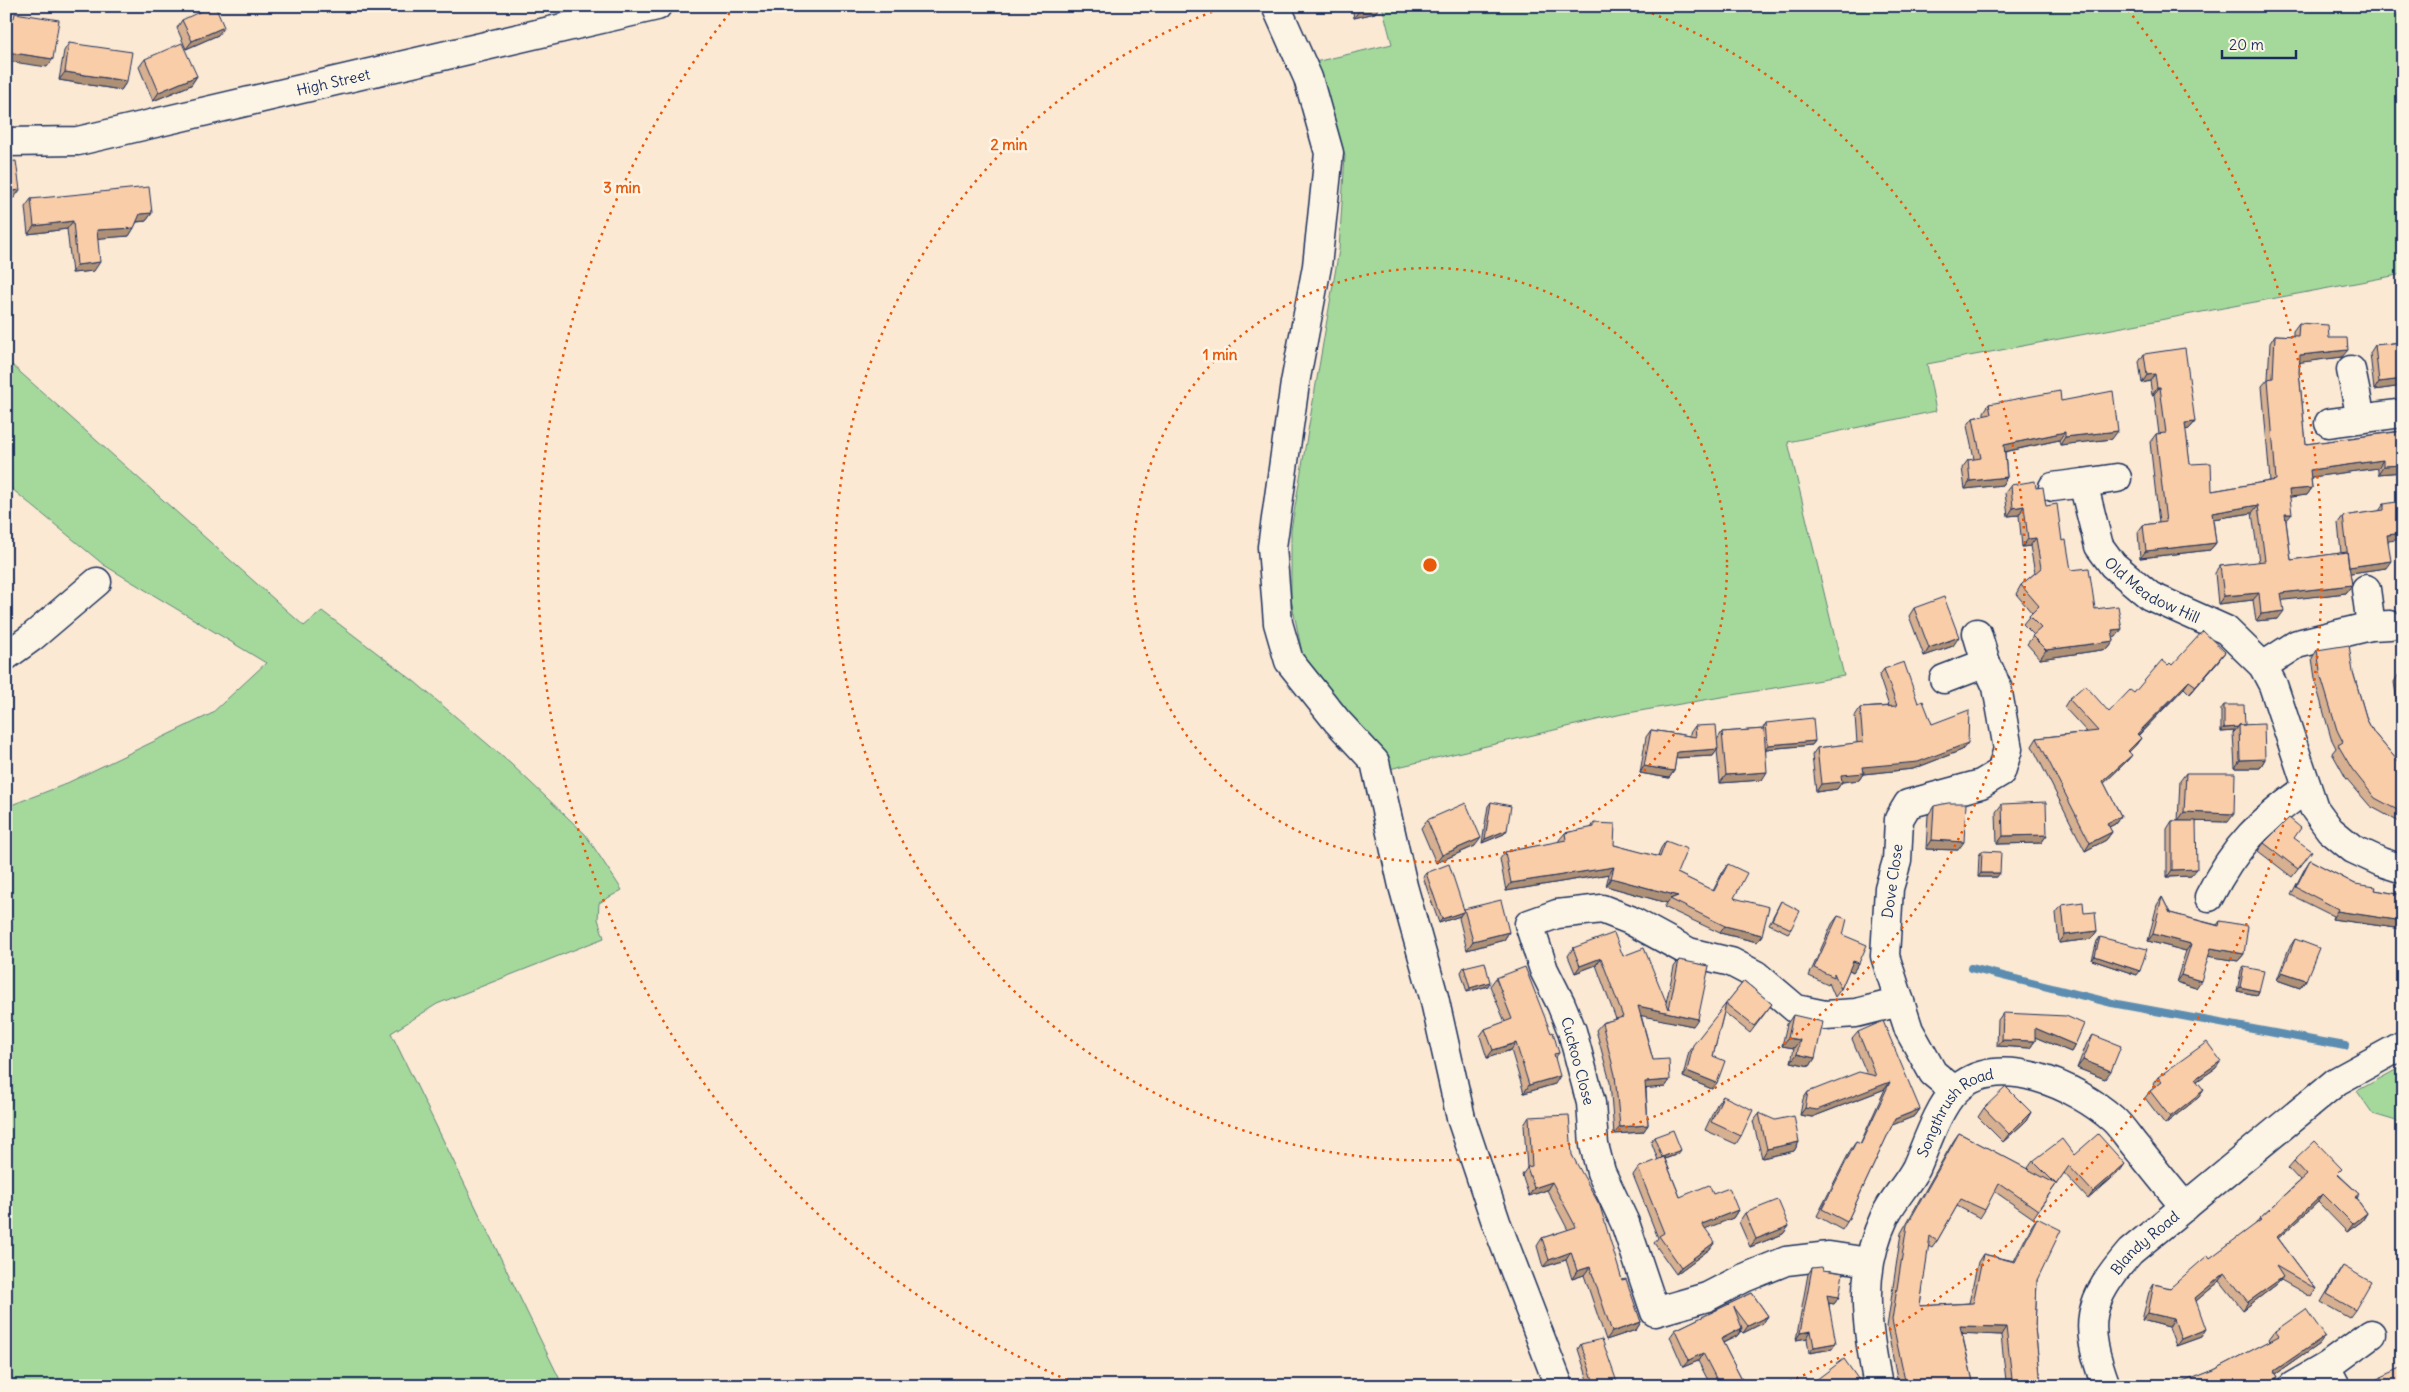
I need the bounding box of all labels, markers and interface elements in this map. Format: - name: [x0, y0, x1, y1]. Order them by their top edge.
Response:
- scale bar: [2222, 28, 2295, 60]
- text: 20 m: [2229, 35, 2264, 54]
- street label: High Street: [295, 64, 372, 99]
- text: 2 min: [991, 135, 1028, 154]
- text: 3 min: [603, 178, 641, 197]
- text: 1 min: [1203, 345, 1238, 364]
- street label: Old Meadow Hill: [2101, 553, 2203, 627]
- centre of rings: [1421, 556, 1439, 574]
- street label: Dove Close: [1877, 843, 1907, 919]
- street label: Cuckoo Close: [1557, 1015, 1599, 1107]
- street label: Songthrush Road: [1912, 1064, 1995, 1160]
- street label: Blandy Road: [2106, 1206, 2183, 1278]

